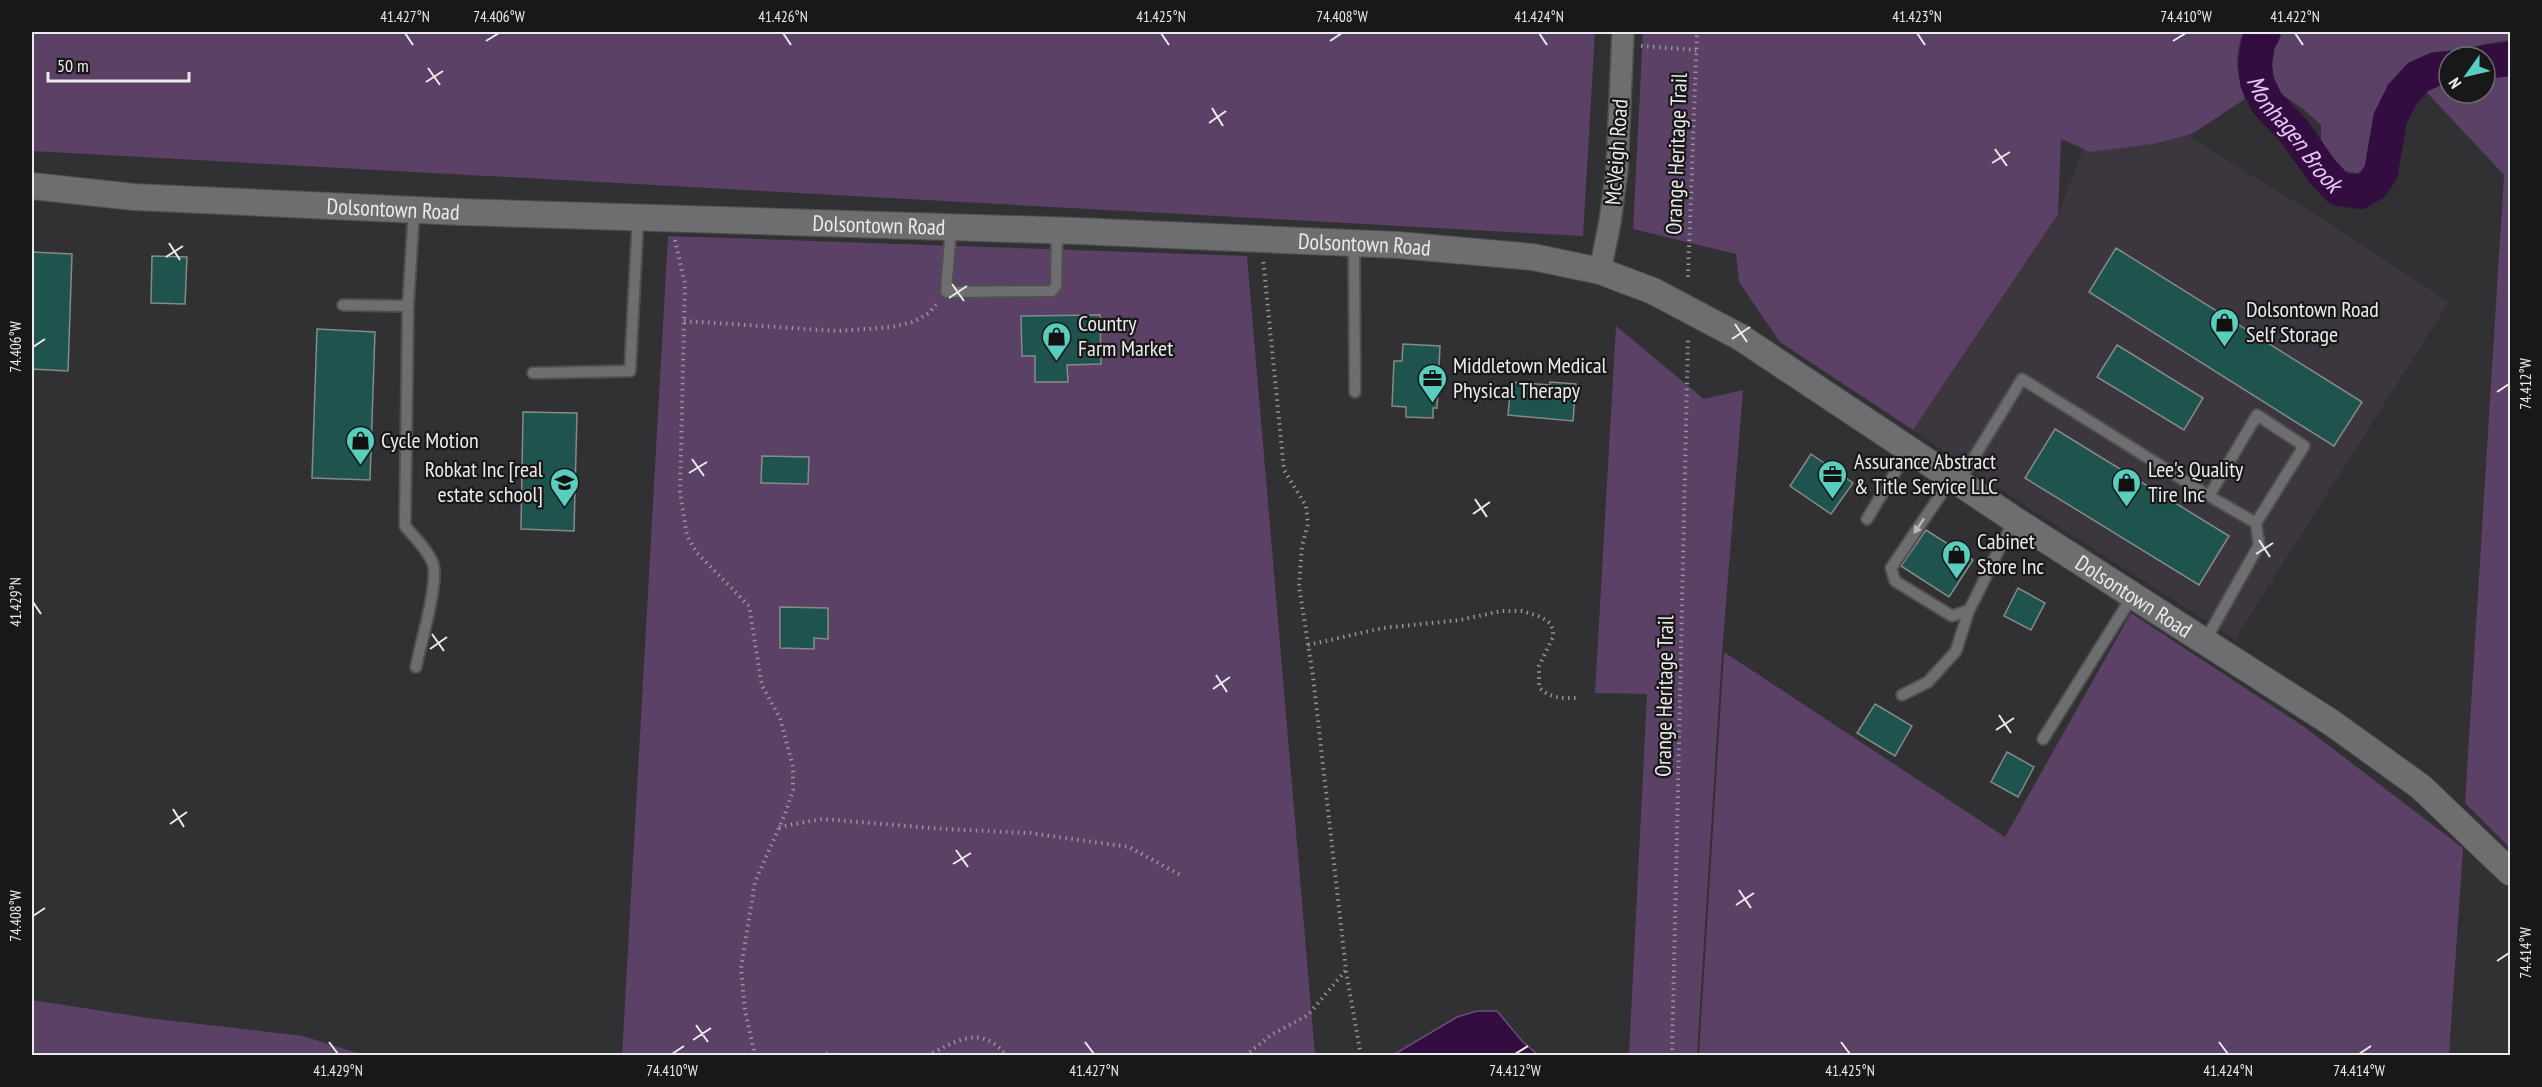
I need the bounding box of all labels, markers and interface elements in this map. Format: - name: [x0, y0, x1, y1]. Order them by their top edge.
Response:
- text: 41.427°N: [380, 7, 430, 26]
- text: 74.406°W: [473, 7, 525, 26]
- text: 41.426°N: [758, 7, 808, 26]
- text: 41.425°N: [1136, 7, 1186, 26]
- text: 74.408°W: [1316, 7, 1368, 26]
- text: 41.424°N: [1514, 7, 1564, 26]
- text: 41.423°N: [1892, 7, 1942, 26]
- text: 74.410°W: [2160, 7, 2212, 26]
- text: 41.422°N: [2270, 7, 2320, 26]
- scale bar: [48, 45, 189, 83]
- north arrow: [2437, 45, 2497, 105]
- text: 50 m: [57, 54, 89, 77]
- water label: Monhagen Brook: [2240, 70, 2351, 201]
- street label: Orange Heritage Trail: [1659, 72, 1693, 235]
- text: N: [2444, 74, 2465, 93]
- street label: McVeigh Road: [1598, 98, 1634, 206]
- street label: Dolsontown Road: [326, 192, 460, 226]
- street label: Dolsontown Road: [812, 209, 946, 241]
- street label: Dolsontown Road: [1297, 227, 1432, 262]
- place label: Dolsontown Road Self Storage: [2246, 295, 2379, 348]
- shop icon: Dolsontown Road Self Storage: [2209, 306, 2241, 348]
- place label: Country Farm Market: [1078, 309, 1173, 362]
- shop icon: Country Farm Market: [1041, 320, 1073, 362]
- text: 74.406°W: [6, 321, 25, 373]
- place label: Middletown Medical Physical Therapy: [1453, 351, 1608, 404]
- text: 74.412°W: [2516, 358, 2535, 410]
- office icon: Middletown Medical Physical Therapy: [1416, 362, 1448, 404]
- shop icon: Cycle Motion: [344, 424, 376, 466]
- place label: Cycle Motion: [381, 426, 479, 454]
- place label: Assurance Abstract & Title Service LLC: [1854, 447, 1998, 500]
- place label: Robkat Inc [real estate school]: [425, 455, 544, 508]
- place label: Lee's Quality Tire Inc: [2148, 455, 2244, 508]
- office icon: Assurance Abstract & Title Service LLC: [1817, 458, 1849, 500]
- school or university icon: Robkat Inc [real estate school]: [548, 466, 580, 508]
- shop icon: Lee's Quality Tire Inc: [2111, 466, 2143, 508]
- one-way arrow: [1914, 517, 1925, 534]
- place label: Cabinet Store Inc: [1977, 527, 2044, 580]
- shop icon: Cabinet Store Inc: [1940, 538, 1972, 580]
- street label: Dolsontown Road: [2070, 548, 2197, 644]
- text: 41.429°N: [6, 577, 25, 627]
- street label: Orange Heritage Trail: [1649, 614, 1679, 777]
- text: 74.408°W: [6, 890, 25, 942]
- text: 74.414°W: [2516, 927, 2535, 979]
- text: 41.429°N: [313, 1061, 363, 1080]
- text: 74.410°W: [646, 1061, 698, 1080]
- text: 41.427°N: [1069, 1061, 1119, 1080]
- text: 74.412°W: [1489, 1061, 1541, 1080]
- text: 41.425°N: [1825, 1061, 1875, 1080]
- text: 41.424°N: [2203, 1061, 2253, 1080]
- text: 74.414°W: [2333, 1061, 2385, 1080]

